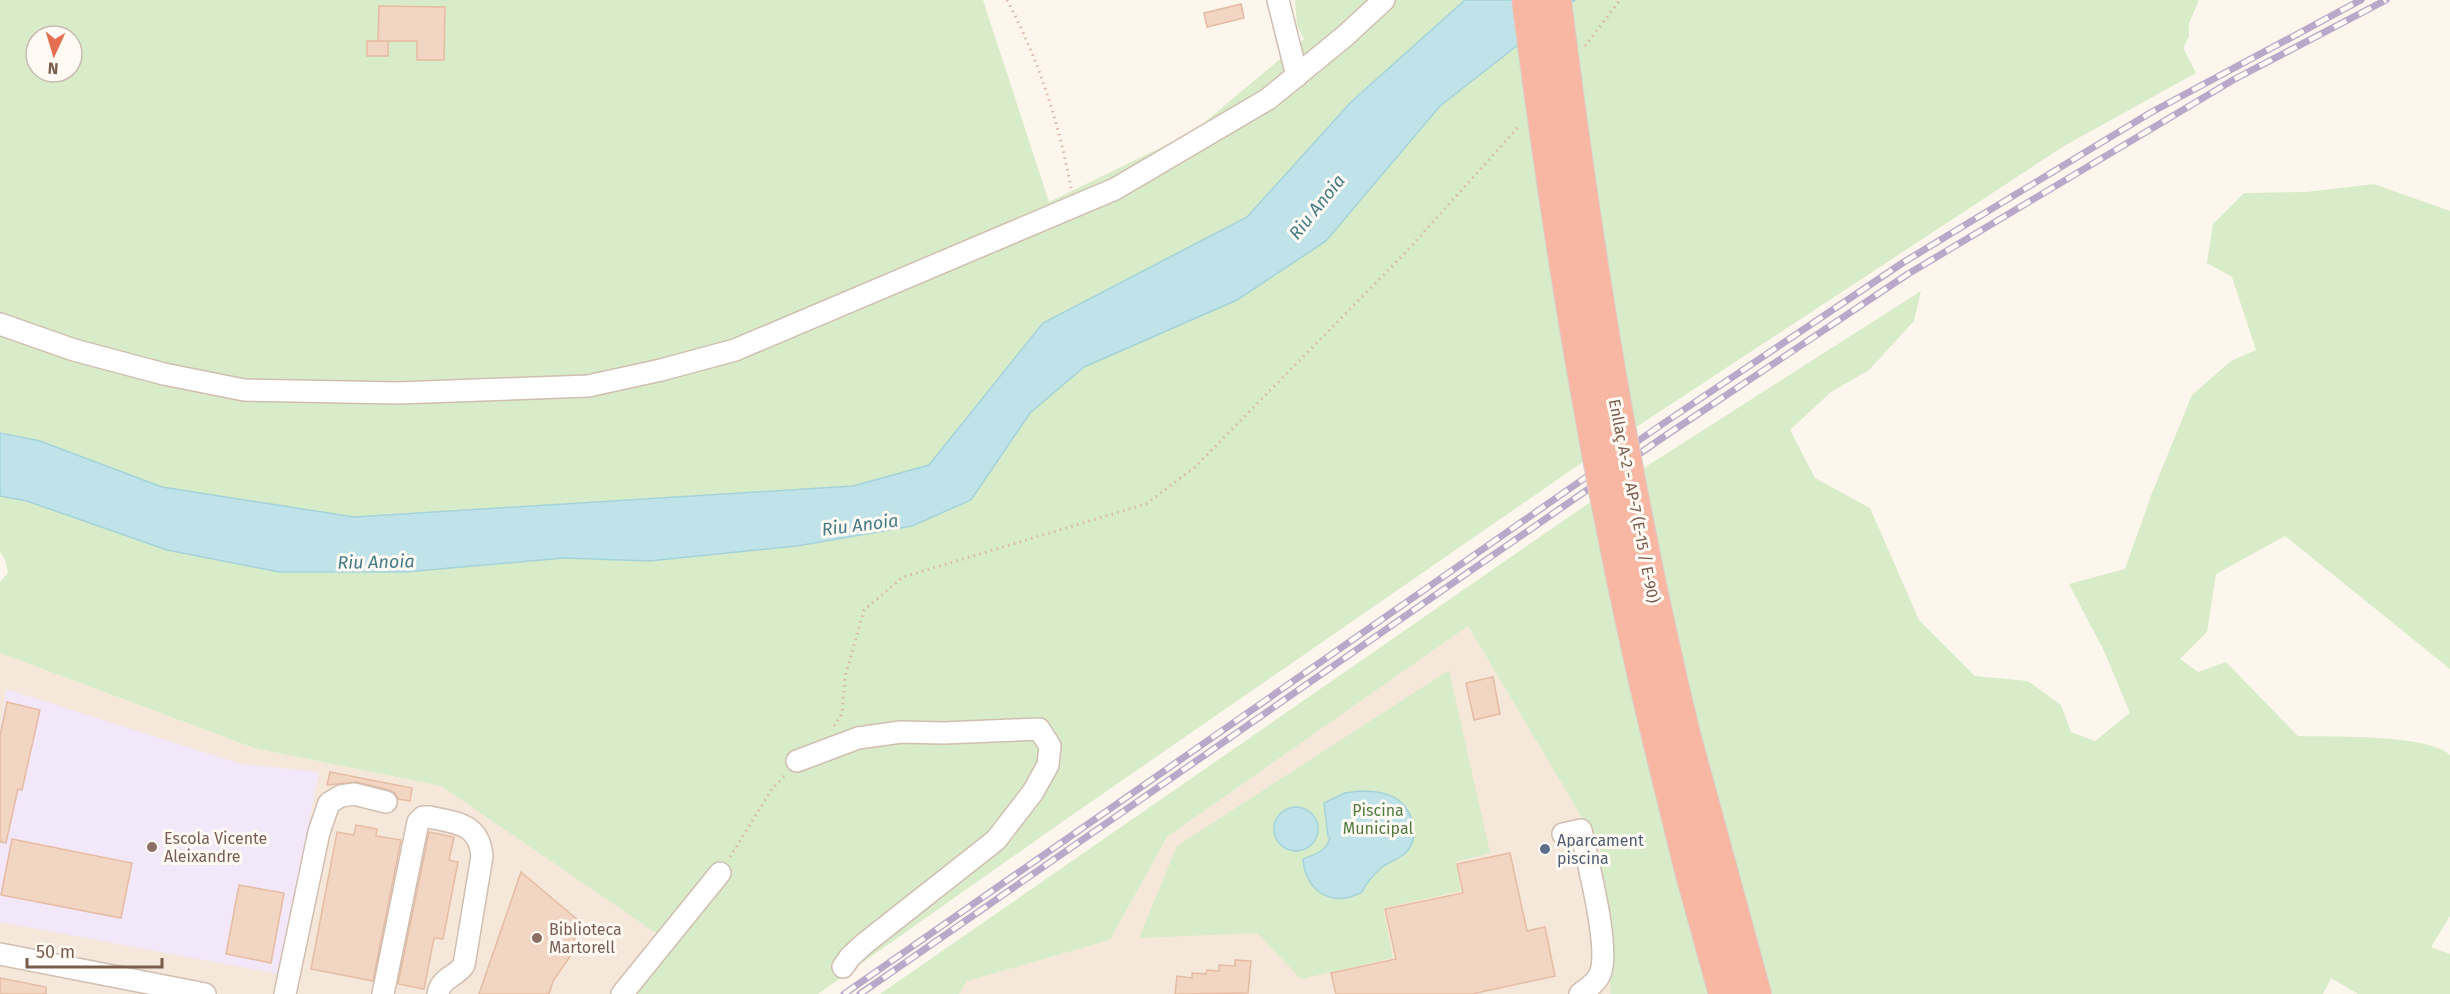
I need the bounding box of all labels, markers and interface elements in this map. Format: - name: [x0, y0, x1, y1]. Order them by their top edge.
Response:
- north arrow: [24, 24, 84, 84]
- text: N: [47, 59, 59, 78]
- water label: Riu Anoia: [1284, 170, 1350, 244]
- street label: Enllaç A-2 - AP-7 (E-15 / E-90): [1604, 397, 1663, 605]
- water label: Riu Anoia: [820, 509, 900, 541]
- water label: Riu Anoia: [337, 550, 415, 574]
- park label: Piscina Municipal: [1343, 801, 1414, 838]
- place label: Escola Vicente Aleixandre: [164, 829, 267, 866]
- place label: Aparcament piscina: [1557, 831, 1644, 868]
- marker: Escola Vicente Aleixandre: [145, 840, 159, 854]
- marker: Aparcament piscina: [1538, 842, 1552, 856]
- place label: Biblioteca Martorell: [549, 920, 622, 957]
- scale bar: [27, 931, 162, 969]
- marker: Biblioteca Martorell: [530, 931, 544, 945]
- text: 50 m: [36, 941, 75, 963]

